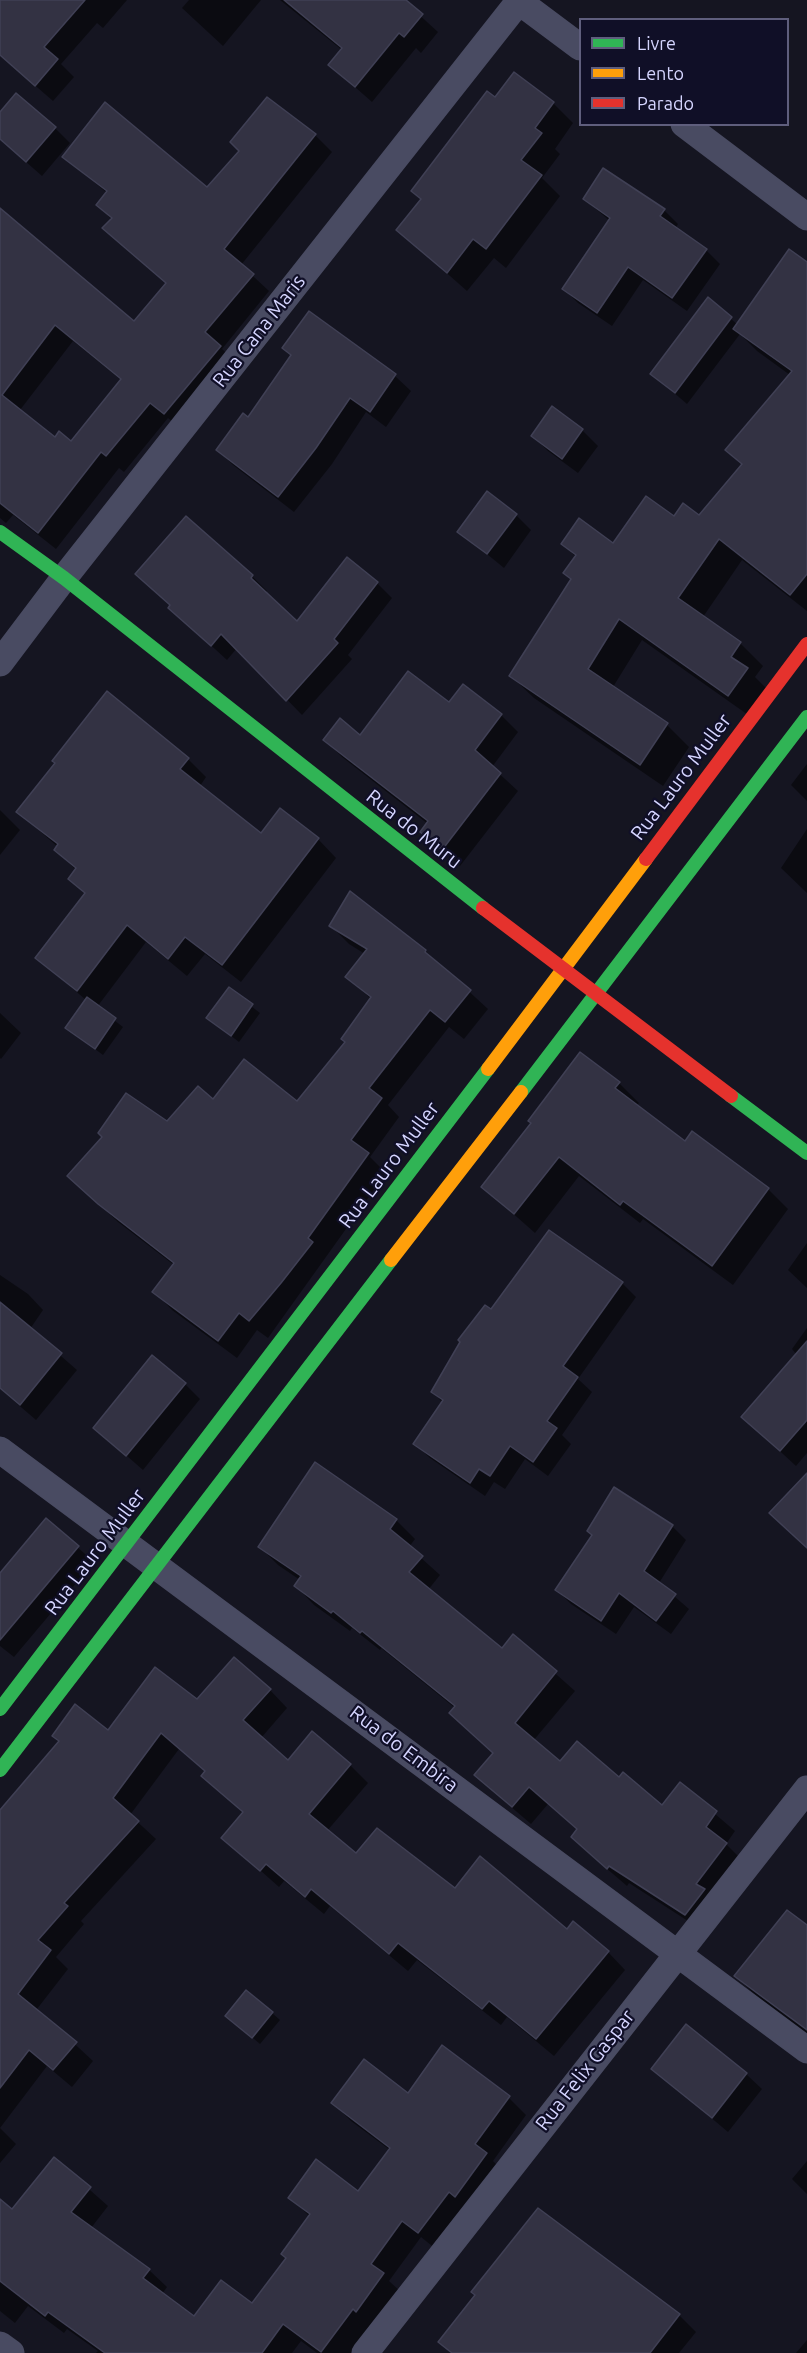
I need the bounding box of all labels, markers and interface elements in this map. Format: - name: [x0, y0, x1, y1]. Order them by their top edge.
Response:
- legend: [579, 18, 789, 126]
- text: Livre: [637, 33, 676, 53]
- text: Lento: [637, 63, 684, 83]
- text: Parado: [637, 93, 694, 113]
- street label: Rua Cana Maris: [208, 270, 310, 392]
- street label: Rua Lauro Muller: [626, 709, 736, 845]
- street label: Rua do Muru: [361, 784, 467, 874]
- street label: Rua Lauro Muller: [334, 1097, 444, 1233]
- street label: Rua Lauro Muller: [40, 1484, 150, 1620]
- street label: Rua do Embira: [345, 1700, 463, 1798]
- street label: Rua Felix Gaspar: [530, 2005, 640, 2135]

